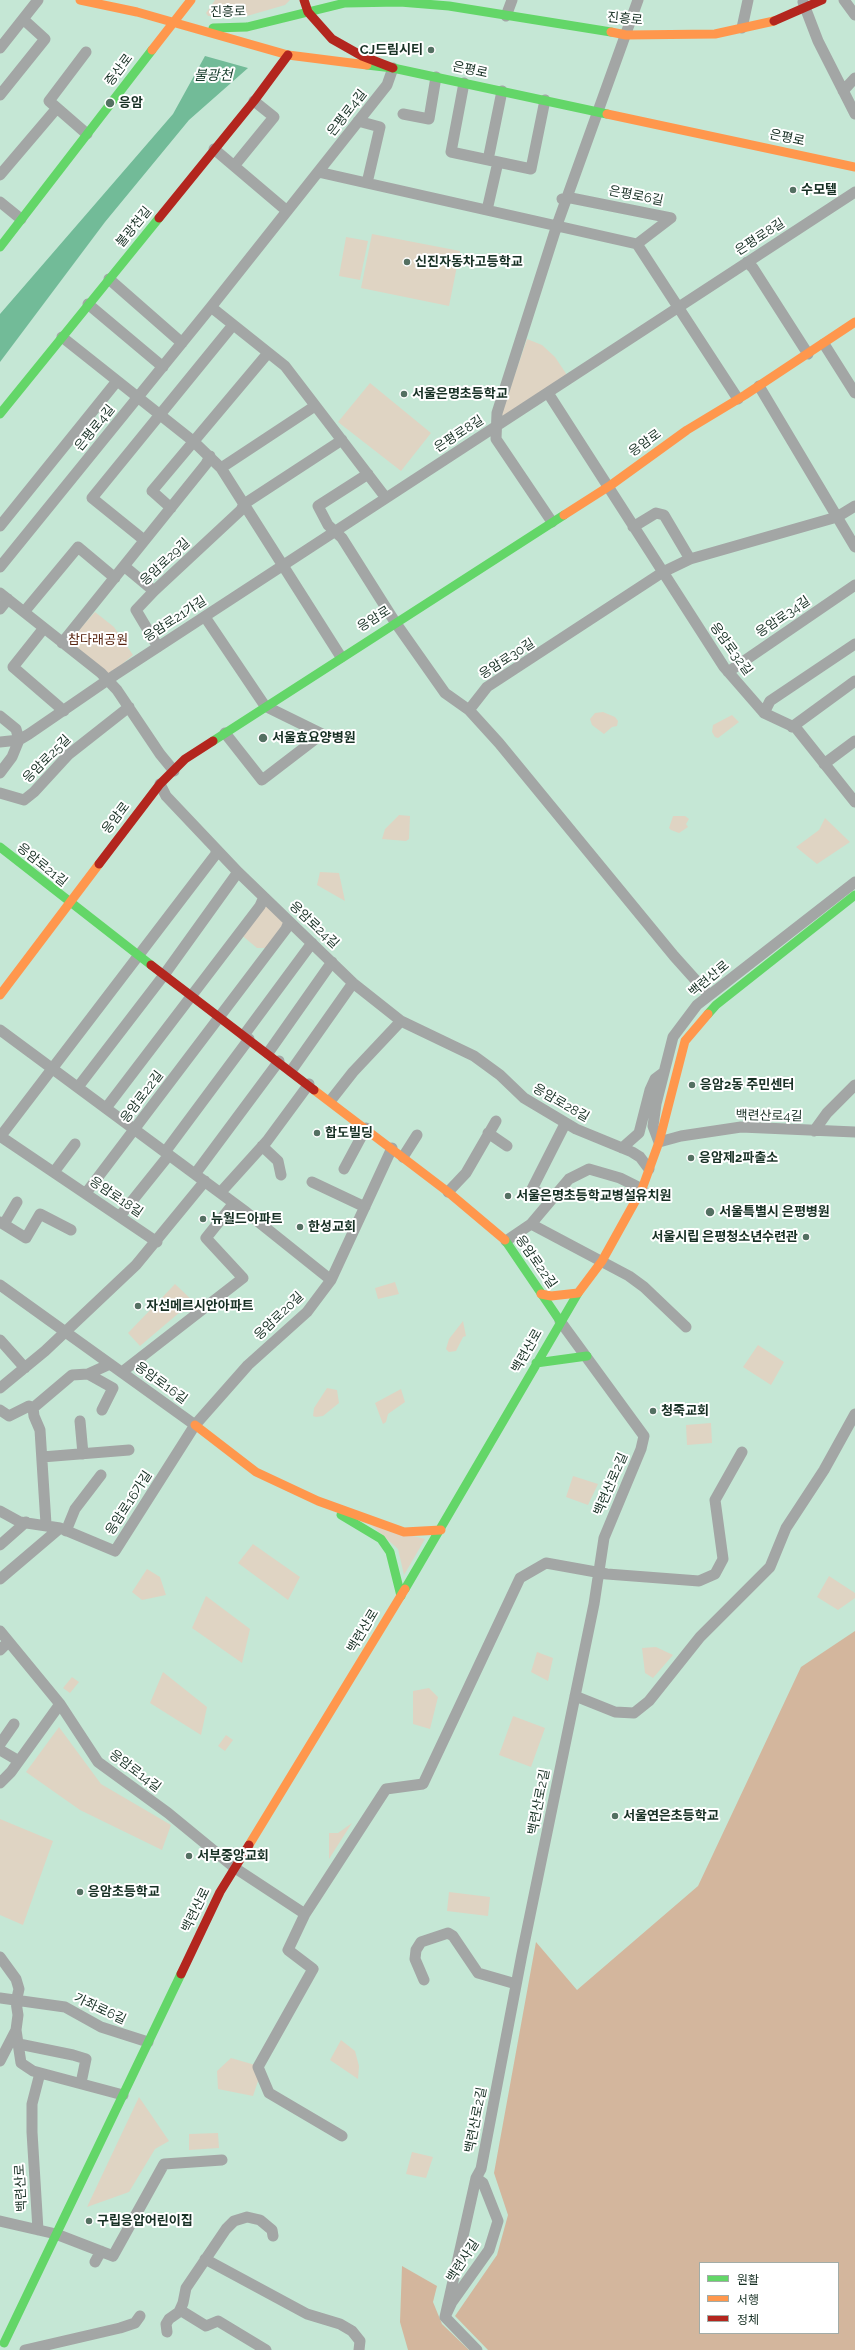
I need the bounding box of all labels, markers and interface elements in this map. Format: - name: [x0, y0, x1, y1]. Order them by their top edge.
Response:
- street label: 진흥로: [210, 4, 246, 20]
- street label: 진흥로: [606, 10, 644, 28]
- place label: CJ드림시티: [360, 42, 423, 58]
- marker: CJ드림시티: [426, 45, 436, 55]
- street label: 증산로: [102, 51, 136, 89]
- street label: 은평로: [451, 59, 489, 81]
- water label: 불광천: [194, 68, 232, 84]
- street label: 은평로4길: [324, 87, 370, 139]
- place label: 응암: [119, 95, 143, 111]
- marker: 응암: [104, 97, 116, 109]
- street label: 은평로: [768, 127, 806, 149]
- place label: 수모텔: [801, 182, 837, 198]
- street label: 은평로6길: [607, 183, 665, 209]
- marker: 수모텔: [788, 185, 798, 195]
- street label: 불광천길: [113, 204, 155, 250]
- street label: 은평로8길: [732, 215, 788, 259]
- place label: 신진자동차고등학교: [415, 254, 523, 270]
- marker: 신진자동차고등학교: [402, 257, 412, 267]
- place label: 서울은명초등학교: [412, 386, 508, 402]
- marker: 서울은명초등학교: [399, 389, 409, 399]
- street label: 은평로4길: [72, 402, 118, 454]
- street label: 은평로8길: [431, 412, 487, 456]
- street label: 응암로: [626, 426, 664, 460]
- street label: 응암로29길: [137, 535, 193, 589]
- street label: 응암로21가길: [141, 593, 209, 645]
- street label: 응암로34길: [753, 593, 813, 641]
- street label: 응암로: [355, 603, 393, 635]
- street label: 응암로32길: [707, 620, 755, 678]
- park label: 참다래공원: [68, 632, 128, 648]
- street label: 응암로30길: [476, 635, 538, 683]
- place label: 서울효요양병원: [272, 730, 356, 746]
- street label: 응암로25길: [20, 732, 74, 786]
- marker: 서울효요양병원: [257, 732, 269, 744]
- street label: 응암로: [99, 799, 133, 837]
- street label: 응암로21길: [14, 840, 70, 890]
- street label: 응암로24길: [286, 898, 342, 952]
- street label: 백련산로: [686, 958, 732, 1000]
- street label: 응암로22길: [117, 1068, 167, 1126]
- place label: 응암2동 주민센터: [700, 1077, 794, 1093]
- marker: 응암2동 주민센터: [687, 1080, 697, 1090]
- street label: 응암로28길: [530, 1081, 592, 1125]
- street label: 백련산로4길: [735, 1108, 803, 1124]
- place label: 합도빌딩: [325, 1125, 373, 1141]
- marker: 합도빌딩: [312, 1128, 322, 1138]
- place label: 응암제2파출소: [699, 1150, 778, 1166]
- marker: 응암제2파출소: [686, 1153, 696, 1163]
- street label: 응암로18길: [86, 1173, 146, 1221]
- place label: 서울은명초등학교병설유치원: [516, 1188, 671, 1204]
- marker: 서울은명초등학교병설유치원: [503, 1191, 513, 1201]
- place label: 서울특별시 은평병원: [719, 1204, 830, 1220]
- marker: 서울특별시 은평병원: [704, 1206, 716, 1218]
- place label: 뉴월드아파트: [211, 1211, 283, 1227]
- marker: 뉴월드아파트: [198, 1214, 208, 1224]
- place label: 한성교회: [308, 1219, 356, 1235]
- marker: 한성교회: [295, 1222, 305, 1232]
- place label: 서울시립 은평청소년수련관: [651, 1229, 798, 1245]
- street label: 응암로22길: [512, 1232, 560, 1292]
- marker: 서울시립 은평청소년수련관: [801, 1232, 811, 1242]
- street label: 응암로20길: [251, 1289, 307, 1343]
- place label: 자선메르시안아파트: [146, 1298, 254, 1314]
- marker: 자선메르시안아파트: [133, 1301, 143, 1311]
- street label: 백련산로: [508, 1326, 546, 1376]
- street label: 응암로16길: [132, 1359, 190, 1407]
- place label: 청죽교회: [661, 1403, 709, 1419]
- marker: 청죽교회: [648, 1406, 658, 1416]
- street label: 백련산로2길: [591, 1450, 631, 1518]
- street label: 응암로16가길: [103, 1468, 155, 1538]
- street label: 백련산로: [344, 1606, 382, 1656]
- street label: 응암로14길: [106, 1747, 164, 1795]
- street label: 백련산로2길: [525, 1768, 553, 1836]
- place label: 서울연은초등학교: [623, 1808, 719, 1824]
- marker: 서울연은초등학교: [610, 1811, 620, 1821]
- place label: 서부중앙교회: [197, 1848, 269, 1864]
- marker: 서부중앙교회: [184, 1851, 194, 1861]
- place label: 응암초등학교: [88, 1884, 160, 1900]
- street label: 백련산로: [179, 1885, 213, 1935]
- marker: 응암초등학교: [75, 1887, 85, 1897]
- street label: 가좌로6길: [71, 1990, 129, 2028]
- street label: 백련산로2길: [462, 2086, 490, 2154]
- street label: 백련산로: [12, 2164, 30, 2212]
- place label: 구립응압어린이집: [97, 2213, 193, 2229]
- marker: 구립응압어린이집: [84, 2216, 94, 2226]
- street label: 백련사길: [443, 2237, 483, 2285]
- legend: [699, 2262, 839, 2334]
- text: 원활: [737, 2273, 759, 2287]
- text: 서행: [737, 2293, 759, 2307]
- text: 정체: [737, 2313, 759, 2327]

